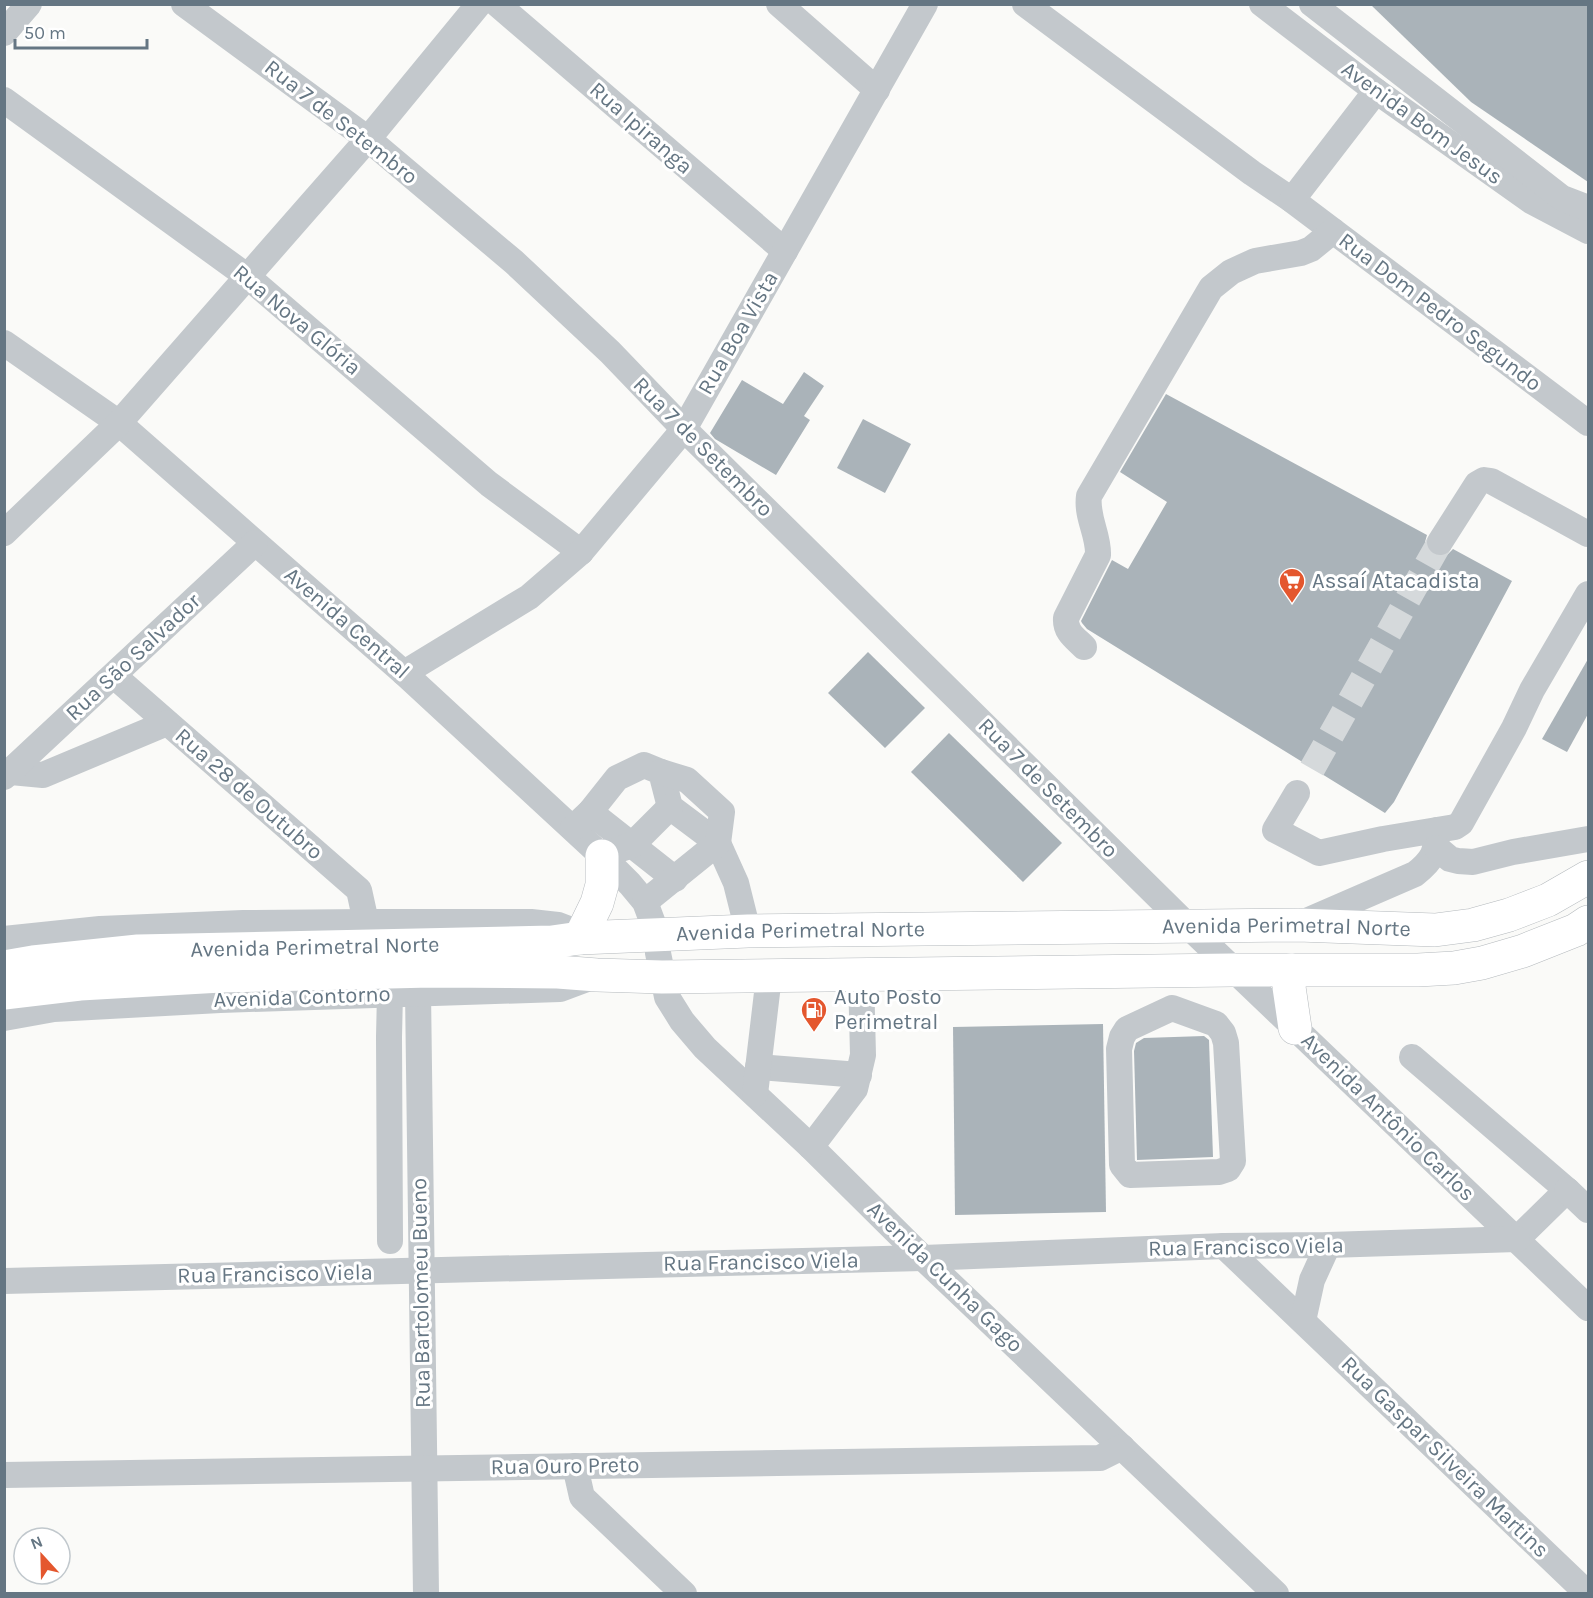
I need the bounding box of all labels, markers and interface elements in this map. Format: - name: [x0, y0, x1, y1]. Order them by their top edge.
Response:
- scale bar: [15, 12, 147, 50]
- text: 50 m: [24, 22, 66, 44]
- street label: Rua 7 de Setembro: [259, 54, 423, 190]
- street label: Avenida Bom Jesus: [1336, 56, 1508, 190]
- street label: Rua Ipiranga: [584, 76, 698, 180]
- street label: Rua Dom Pedro Segundo: [1334, 227, 1546, 397]
- street label: Rua Nova Glória: [228, 259, 366, 381]
- street label: Rua Boa Vista: [692, 267, 784, 399]
- street label: Rua 7 de Setembro: [628, 372, 778, 522]
- street label: Avenida Central: [279, 562, 415, 684]
- supermarket icon: Assaí Atacadista: [1277, 566, 1307, 604]
- place label: Assaí Atacadista: [1312, 568, 1480, 594]
- street label: Rua São Salvador: [60, 588, 206, 726]
- street label: Rua 7 de Setembro: [973, 713, 1123, 863]
- street label: Rua 28 de Outubro: [170, 723, 328, 865]
- street label: Avenida Perimetral Norte: [1162, 912, 1411, 942]
- street label: Avenida Perimetral Norte: [675, 916, 925, 947]
- street label: Avenida Perimetral Norte: [190, 931, 440, 963]
- street label: Avenida Contorno: [213, 981, 391, 1013]
- place label: Auto Posto Perimetral: [834, 984, 942, 1035]
- fuel station icon: Auto Posto Perimetral: [799, 995, 829, 1033]
- street label: Avenida Antônio Carlos: [1296, 1027, 1480, 1207]
- street label: Rua Bartolomeu Bueno: [406, 1178, 436, 1408]
- street label: Avenida Cunha Gago: [862, 1196, 1028, 1358]
- street label: Rua Francisco Viela: [1148, 1232, 1344, 1262]
- street label: Rua Francisco Viela: [663, 1247, 859, 1277]
- street label: Rua Francisco Viela: [177, 1259, 373, 1289]
- street label: Rua Gaspar Silveira Martins: [1336, 1351, 1554, 1563]
- street label: Rua Ouro Preto: [490, 1452, 640, 1480]
- north arrow: [12, 1526, 72, 1586]
- text: N: [28, 1532, 45, 1554]

